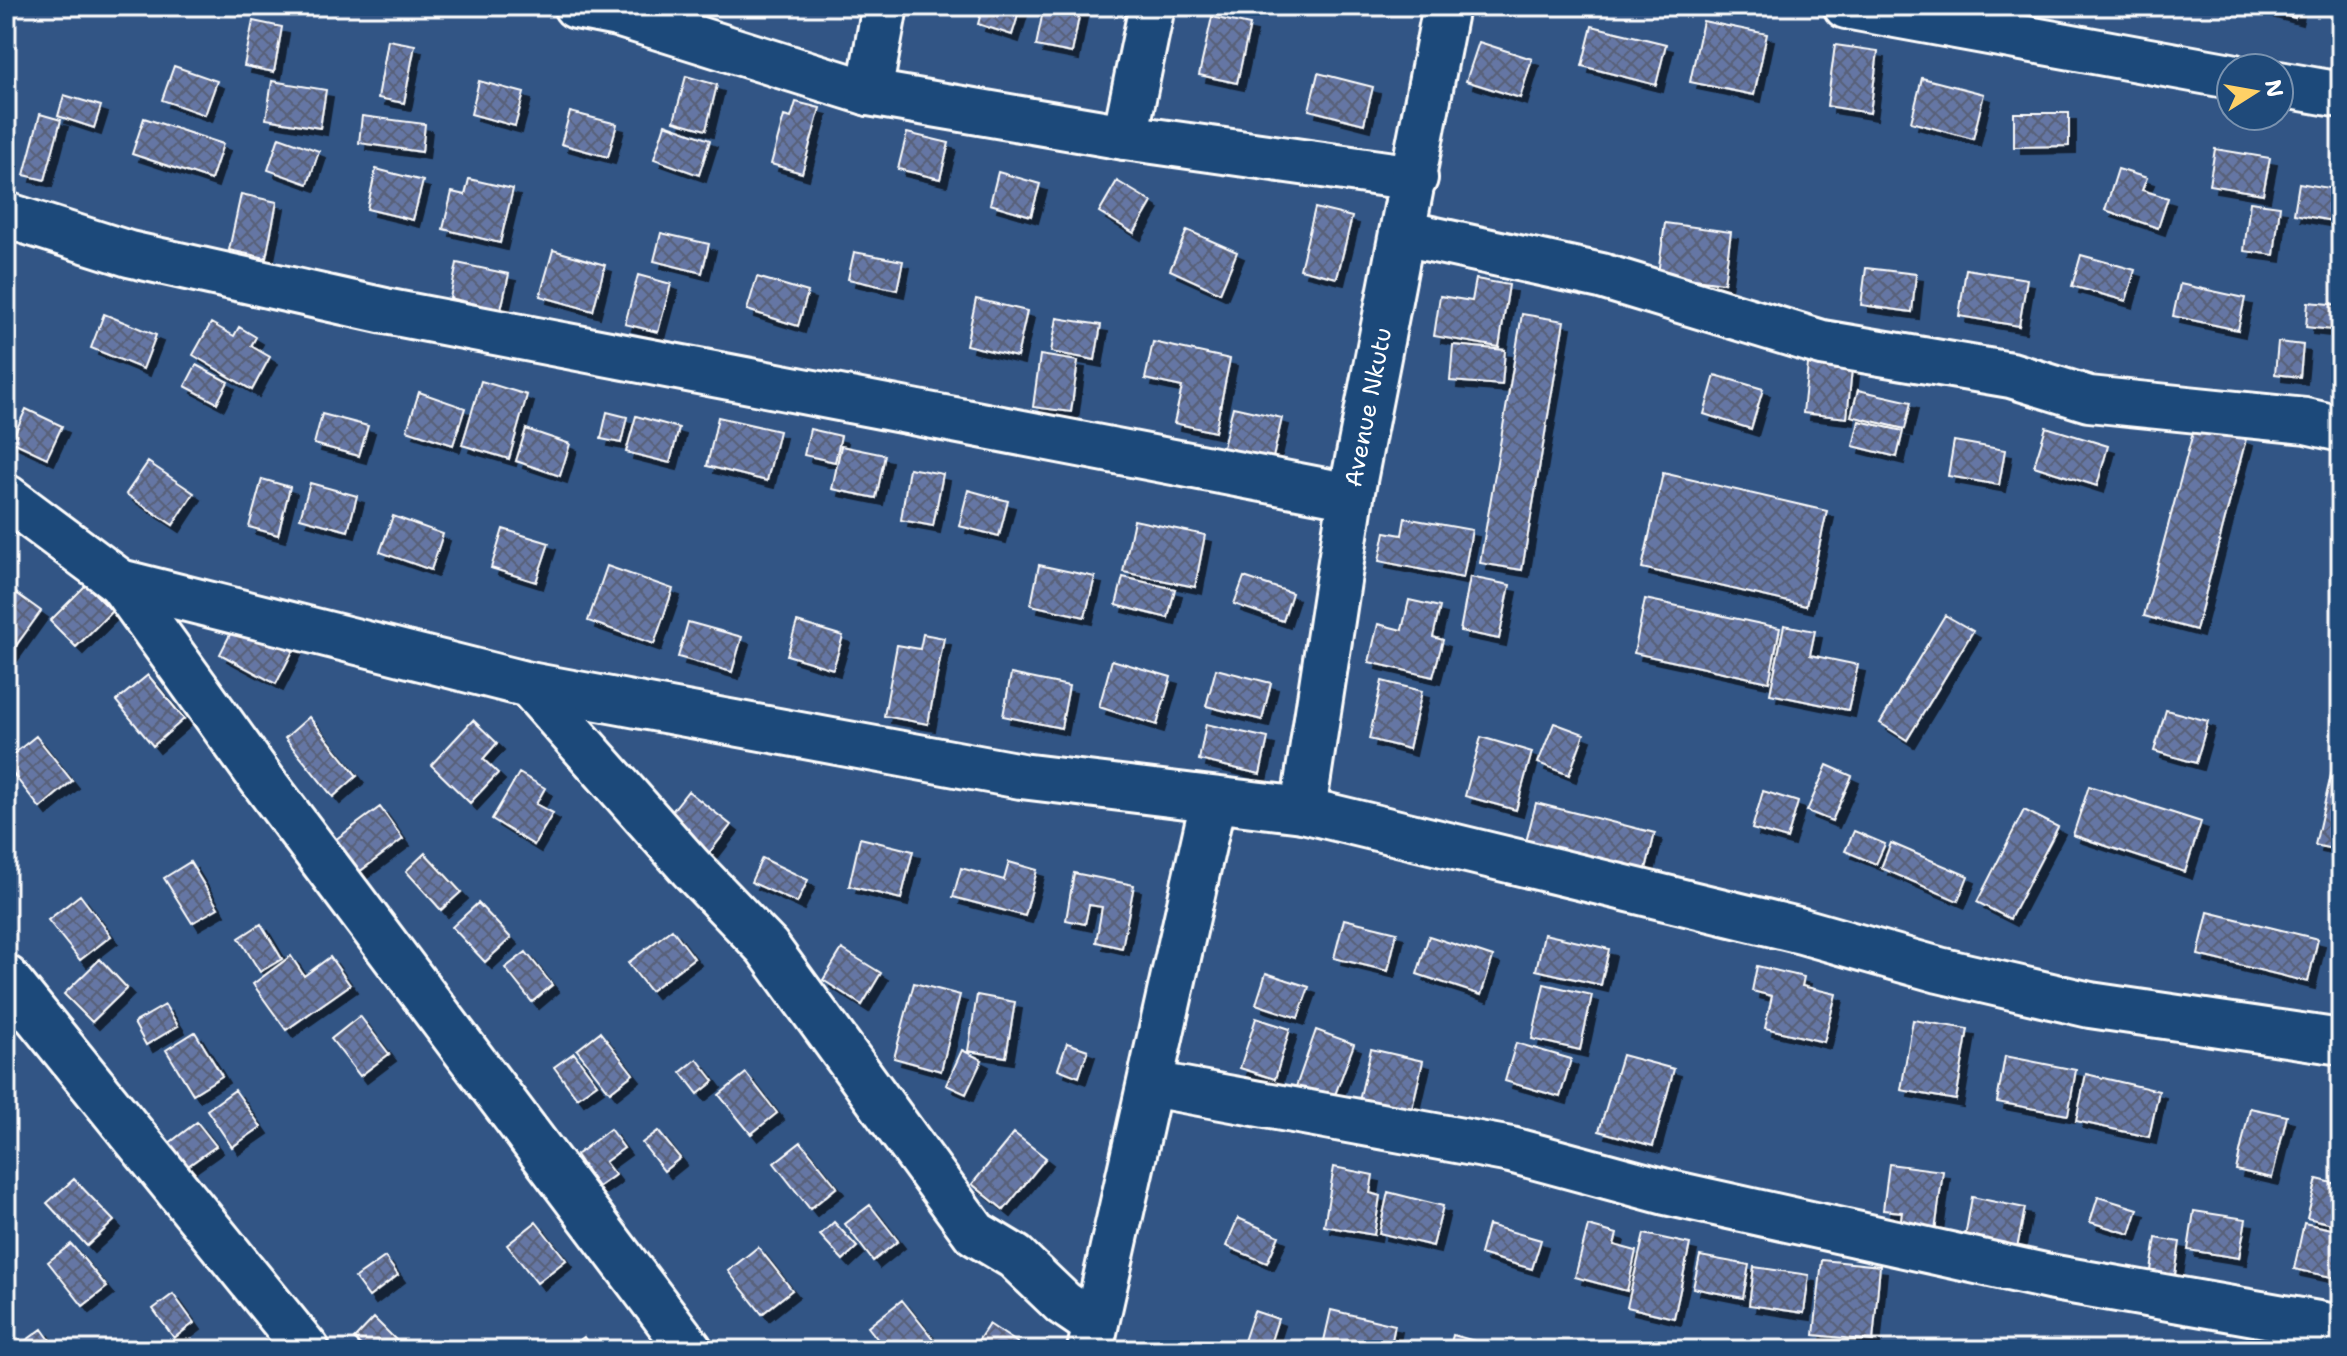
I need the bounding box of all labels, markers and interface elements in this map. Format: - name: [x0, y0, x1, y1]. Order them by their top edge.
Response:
- north arrow: [2215, 52, 2295, 132]
- text: N: [2258, 77, 2290, 100]
- street label: Avenue Nkutu: [1337, 325, 1399, 490]

